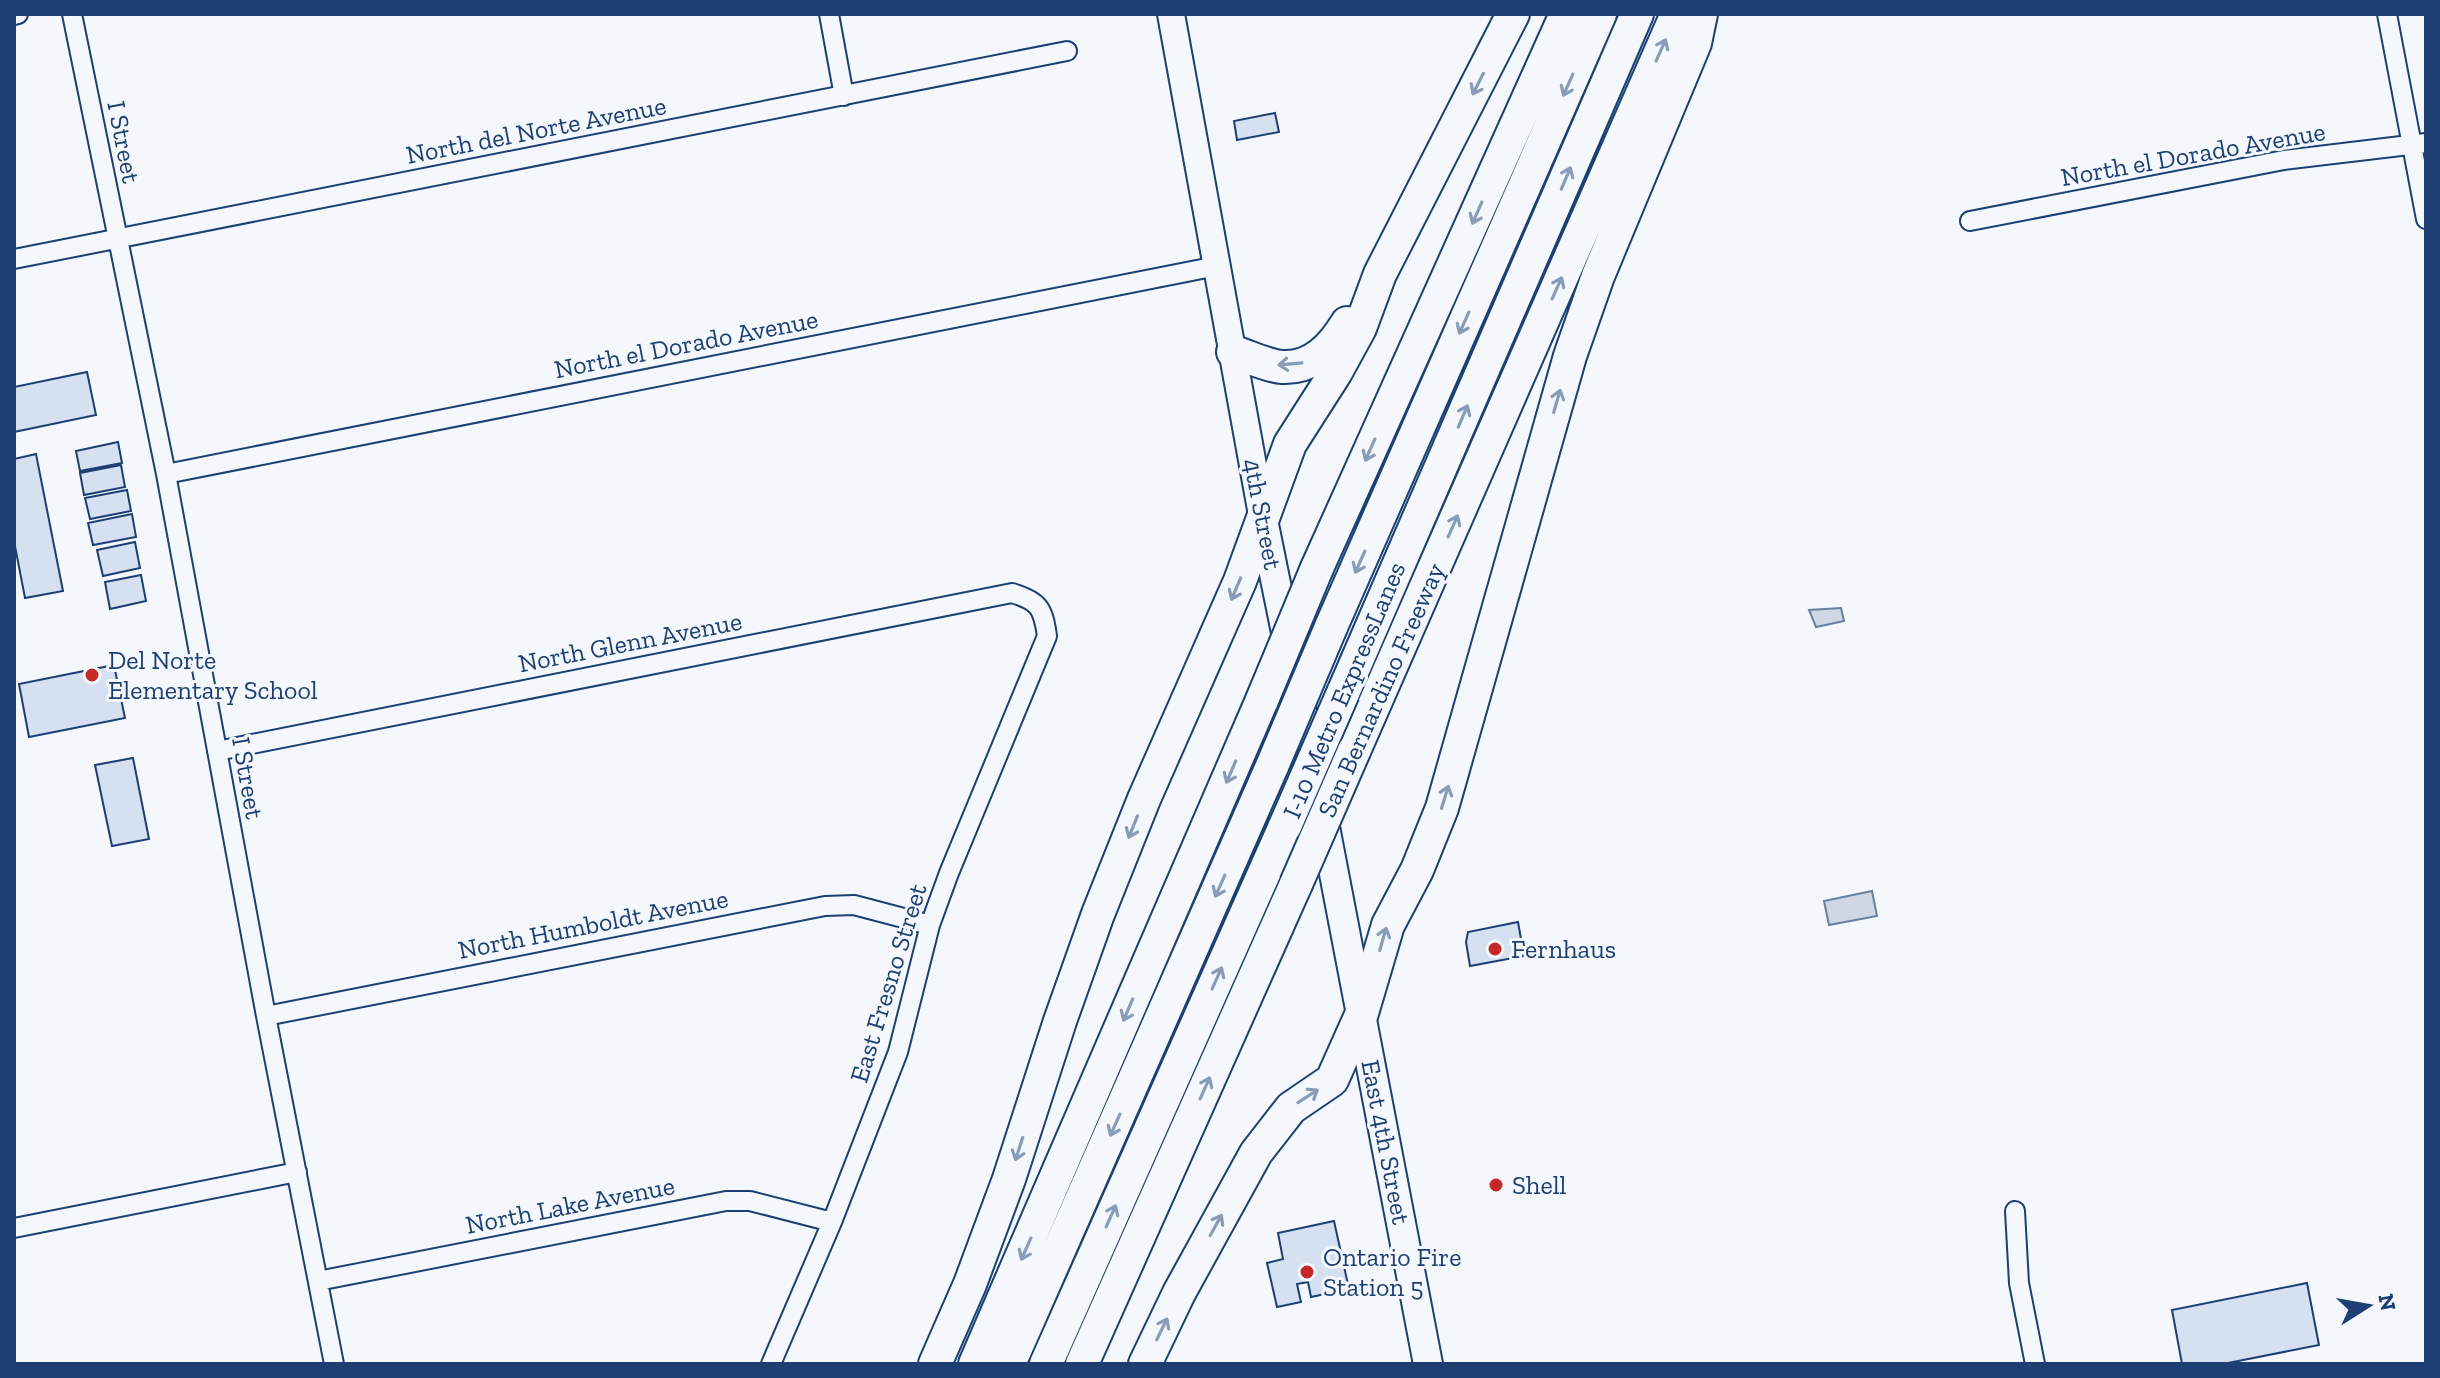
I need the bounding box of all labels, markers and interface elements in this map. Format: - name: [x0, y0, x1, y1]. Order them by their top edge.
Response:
- one-way arrow: [1655, 38, 1670, 63]
- one-way arrow: [1470, 71, 1485, 95]
- one-way arrow: [1560, 73, 1575, 97]
- street label: North del Norte Avenue: [403, 89, 669, 171]
- street label: I Street: [100, 98, 148, 186]
- street label: North el Dorado Avenue: [2058, 115, 2328, 193]
- one-way arrow: [1560, 166, 1575, 191]
- one-way arrow: [1469, 201, 1484, 225]
- one-way arrow: [1551, 276, 1566, 301]
- street label: North el Dorado Avenue: [551, 303, 821, 385]
- one-way arrow: [1455, 311, 1470, 335]
- one-way arrow: [1277, 356, 1304, 371]
- one-way arrow: [1550, 389, 1565, 415]
- one-way arrow: [1456, 404, 1471, 429]
- one-way arrow: [1362, 437, 1377, 462]
- street label: 4th Street: [1237, 456, 1289, 573]
- one-way arrow: [1446, 514, 1461, 538]
- one-way arrow: [1351, 549, 1366, 573]
- street label: I-10 Metro ExpressLanes: [1275, 557, 1413, 823]
- street label: San Bernardino Freeway: [1310, 557, 1452, 822]
- one-way arrow: [1228, 576, 1243, 600]
- street label: North Glenn Avenue: [515, 605, 745, 679]
- place label: Del Norte Elementary School: [108, 644, 318, 706]
- marker: Del Norte Elementary School: [83, 666, 101, 684]
- street label: I Street: [225, 734, 271, 822]
- one-way arrow: [1223, 760, 1238, 784]
- one-way arrow: [1438, 785, 1453, 811]
- one-way arrow: [1125, 814, 1139, 839]
- one-way arrow: [1211, 874, 1226, 898]
- street label: East Fresno Street: [843, 879, 934, 1086]
- street label: North Humboldt Avenue: [455, 882, 731, 966]
- one-way arrow: [1376, 927, 1391, 953]
- place label: Fernhaus: [1511, 933, 1616, 965]
- marker: Fernhaus: [1486, 940, 1504, 958]
- one-way arrow: [1211, 966, 1226, 991]
- one-way arrow: [1120, 998, 1135, 1022]
- street label: East 4th Street: [1354, 1057, 1418, 1227]
- one-way arrow: [1199, 1077, 1214, 1101]
- one-way arrow: [1296, 1087, 1318, 1104]
- one-way arrow: [1107, 1112, 1122, 1136]
- one-way arrow: [1011, 1135, 1026, 1161]
- street label: North Lake Avenue: [463, 1169, 677, 1241]
- place label: Shell: [1512, 1169, 1567, 1201]
- marker: Shell: [1487, 1176, 1505, 1194]
- one-way arrow: [1105, 1204, 1120, 1228]
- one-way arrow: [1209, 1213, 1224, 1237]
- one-way arrow: [1017, 1237, 1032, 1261]
- place label: Ontario Fire Station 5: [1323, 1241, 1461, 1303]
- marker: Ontario Fire Station 5: [1298, 1263, 1316, 1281]
- north arrow: [2328, 1266, 2408, 1346]
- text: N: [2372, 1291, 2402, 1313]
- one-way arrow: [1155, 1317, 1170, 1341]

